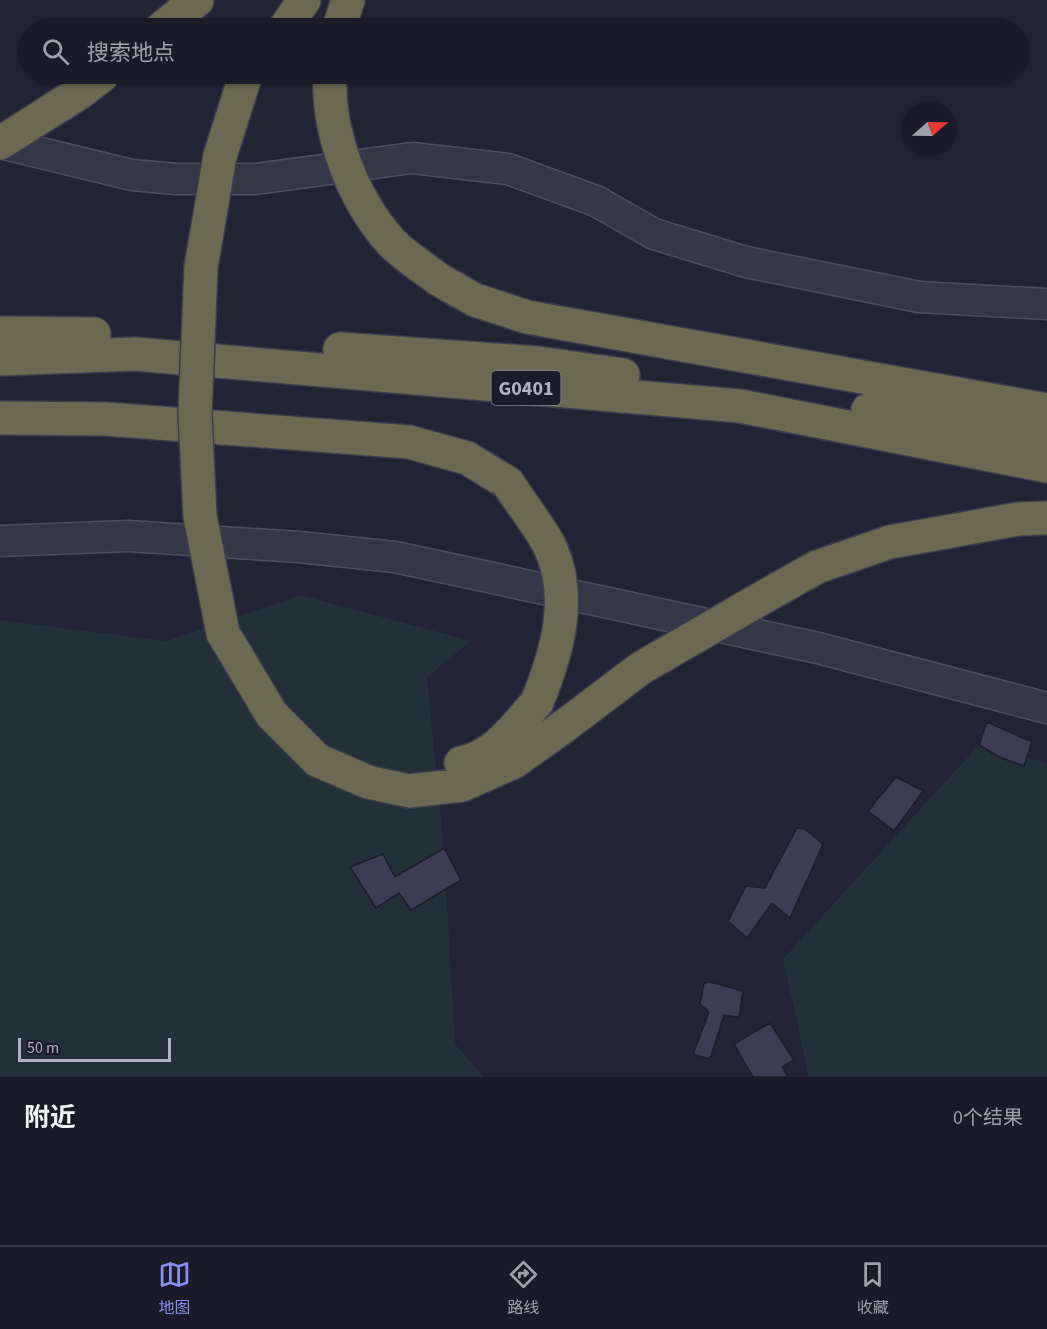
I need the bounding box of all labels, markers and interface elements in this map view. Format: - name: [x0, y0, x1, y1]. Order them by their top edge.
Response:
- search box: [18, 18, 1029, 84]
- icon: search: [39, 35, 72, 68]
- text: 搜索地点: [87, 37, 175, 69]
- north arrow: [903, 102, 957, 156]
- road number: G0401: [492, 371, 560, 405]
- scale bar: [18, 1035, 171, 1062]
- text: 50 m: [27, 1037, 59, 1059]
- text: 附近: [24, 1099, 76, 1136]
- text: 0个结果: [953, 1104, 1023, 1132]
- tab: 地图: [158, 1258, 191, 1319]
- tab: 路线: [507, 1258, 540, 1319]
- tab: 收藏: [856, 1258, 889, 1319]

